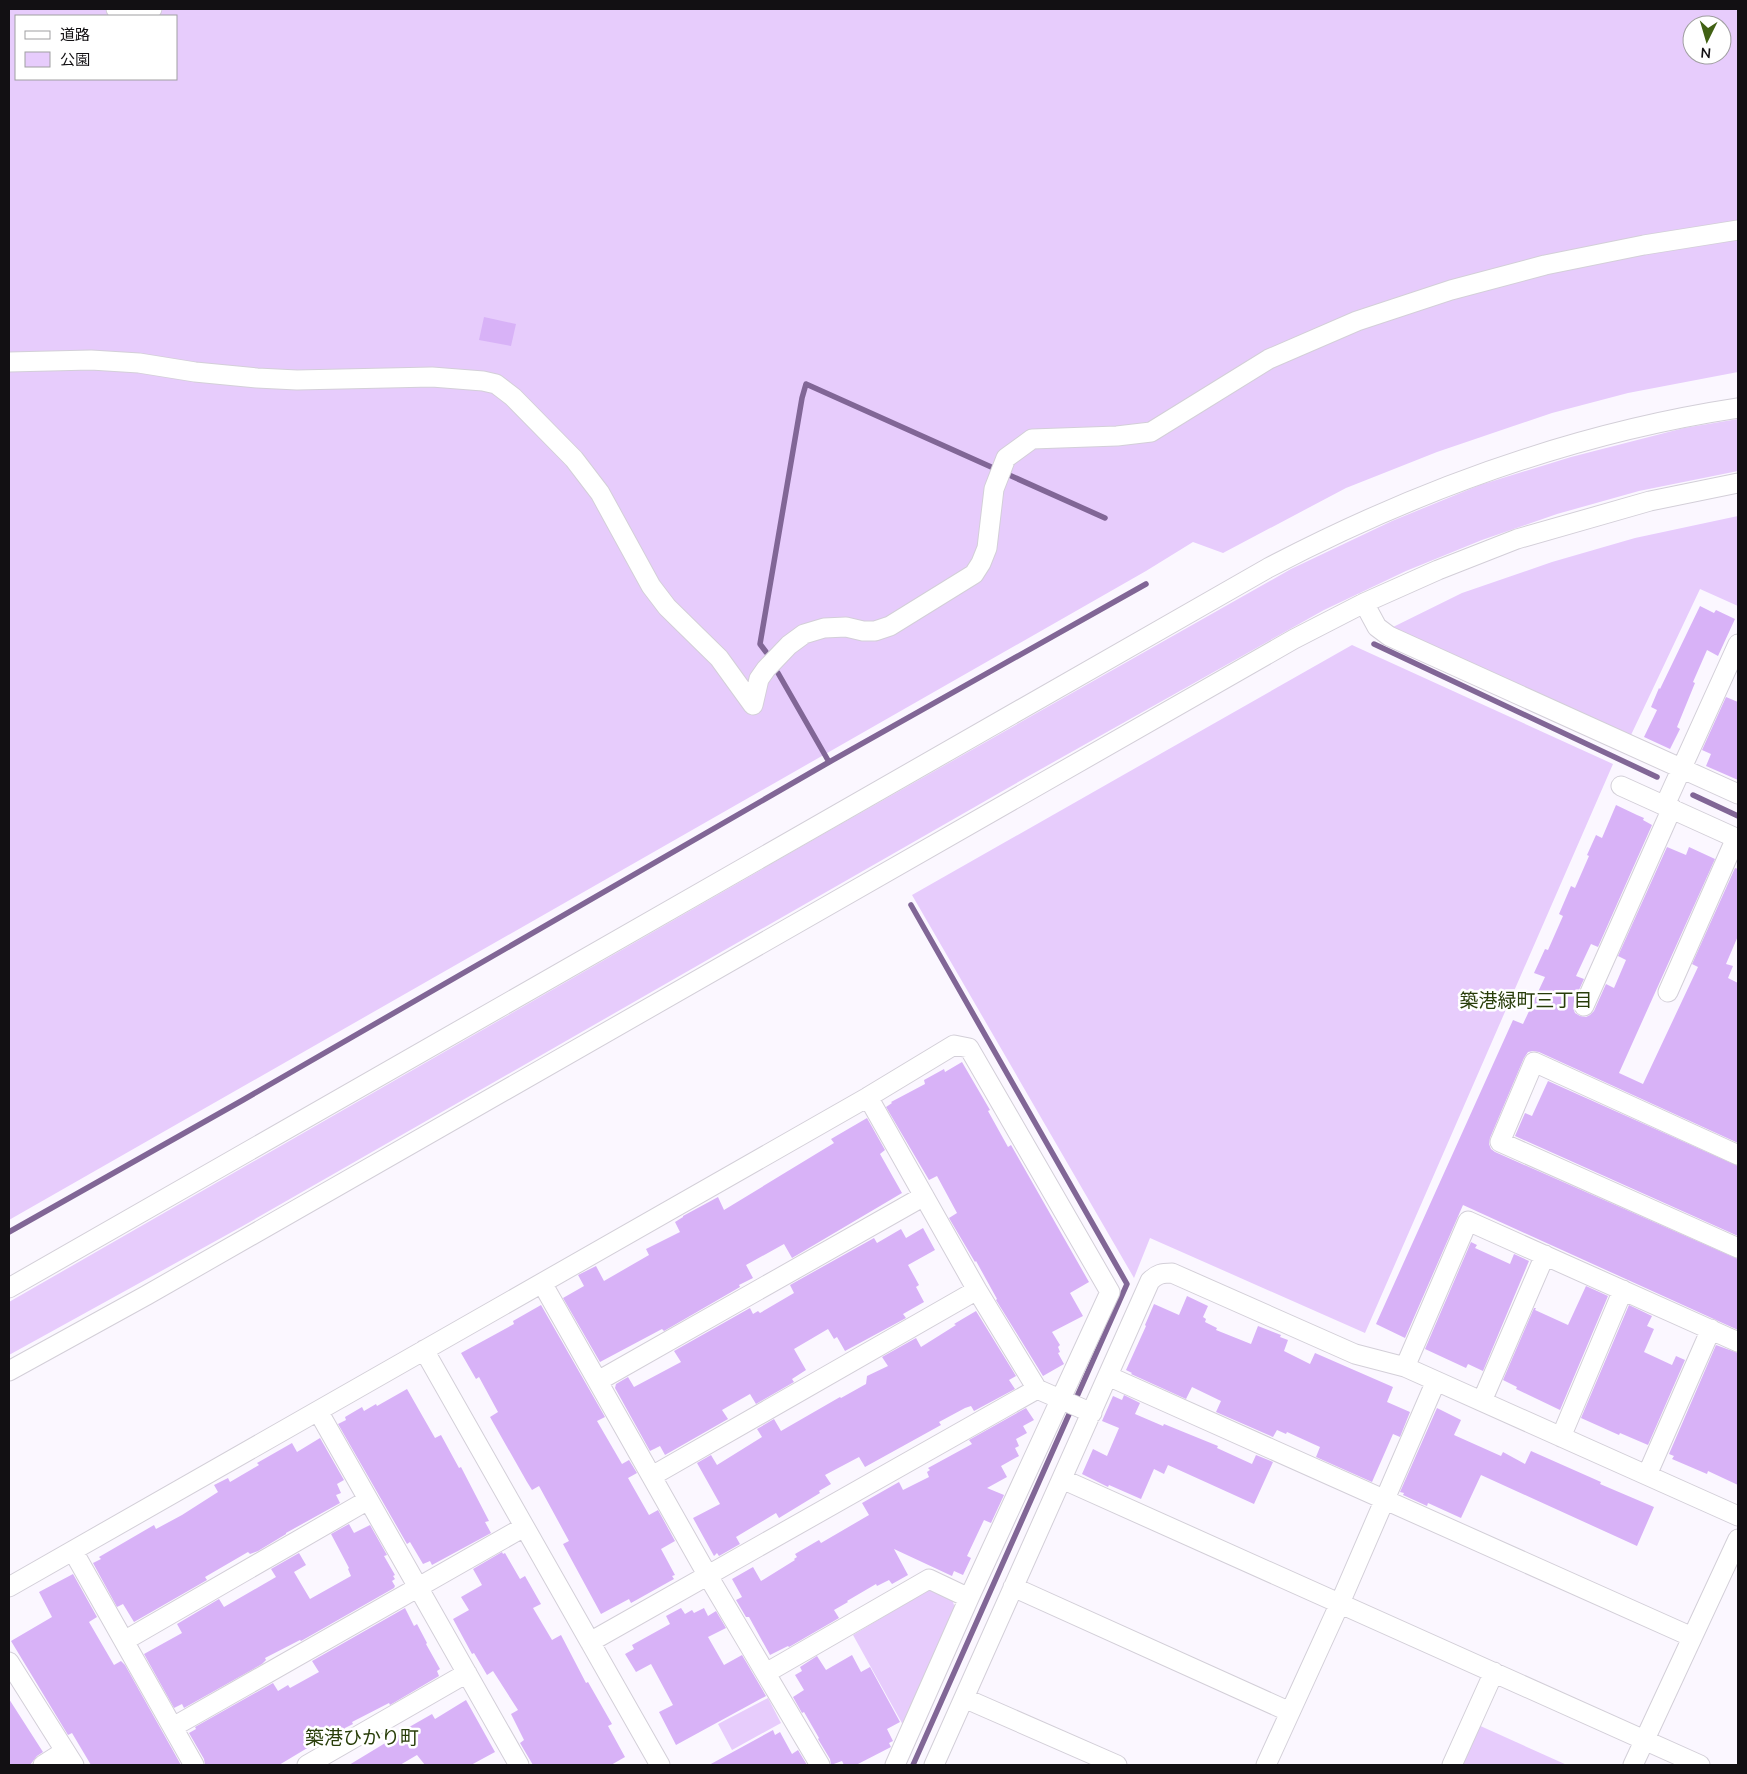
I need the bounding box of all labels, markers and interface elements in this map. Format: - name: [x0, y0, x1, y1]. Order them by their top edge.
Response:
- legend: [15, 15, 178, 80]
- north arrow: [1682, 15, 1732, 65]
- text: 道路: [60, 25, 90, 44]
- text: N: [1700, 44, 1712, 62]
- text: 公園: [60, 50, 90, 69]
- district label: 築港緑町三丁目: [1459, 988, 1593, 1012]
- district label: 築港ひかり町: [305, 1725, 419, 1749]

